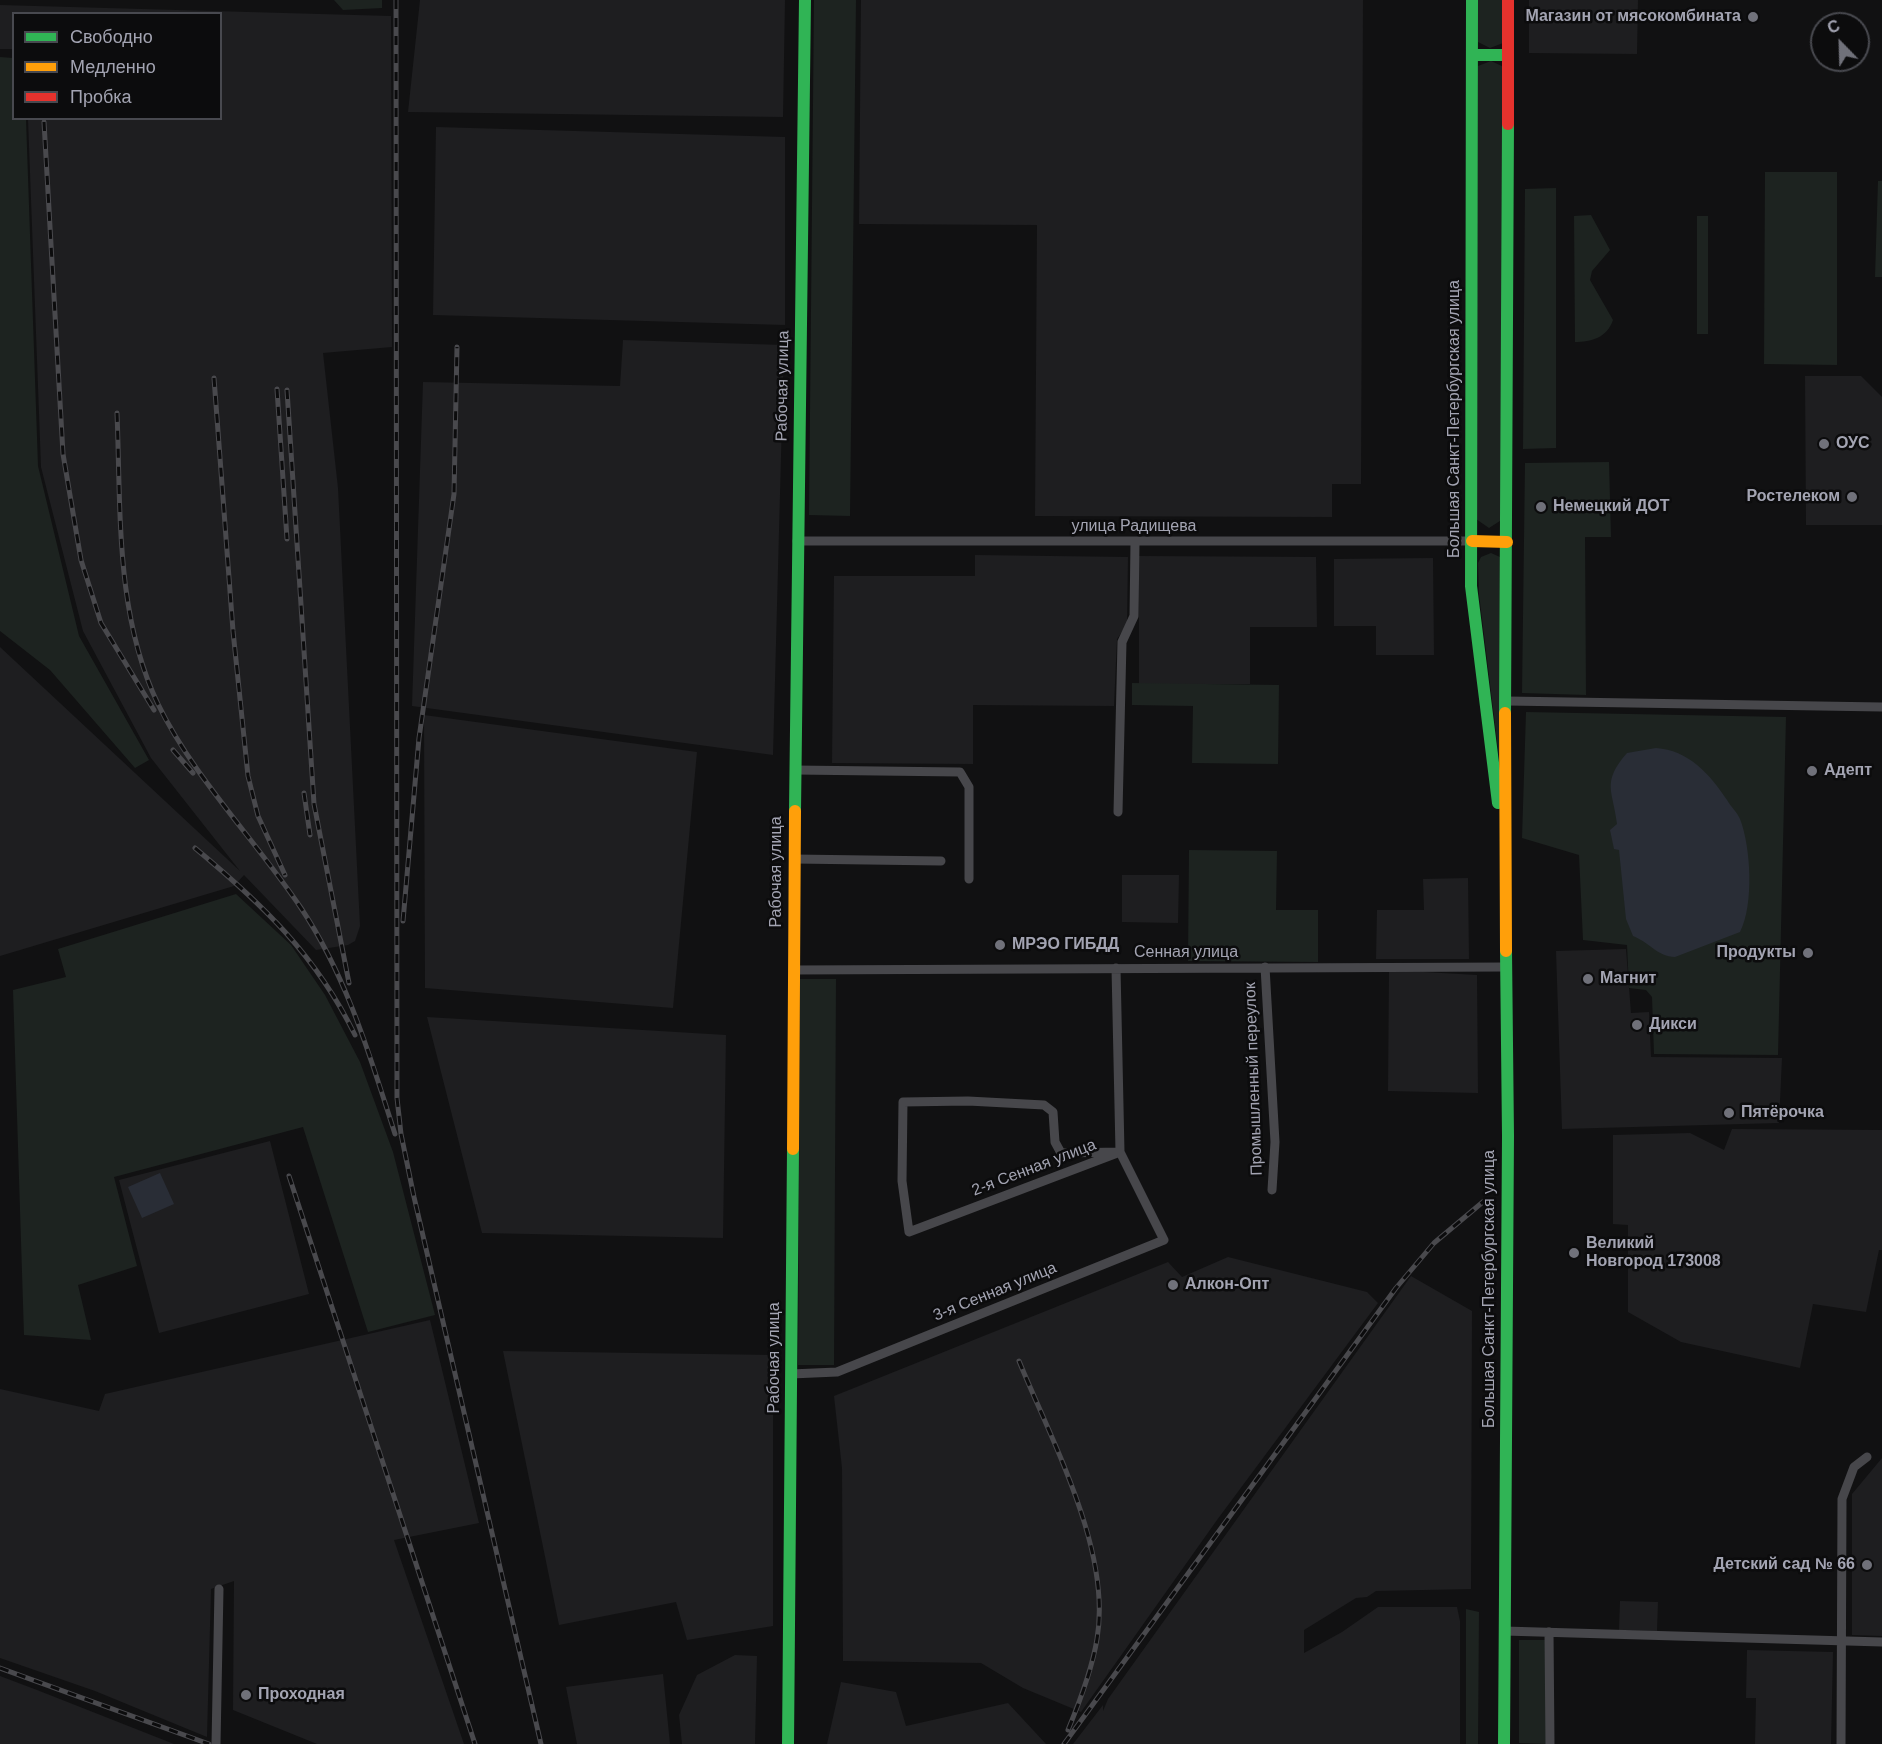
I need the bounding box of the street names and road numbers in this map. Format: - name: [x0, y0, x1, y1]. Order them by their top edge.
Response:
- street label: Большая Санкт-Петербургская улица: [1445, 280, 1465, 558]
- street label: Рабочая улица: [772, 330, 794, 442]
- street label: улица Радищева: [1072, 517, 1196, 537]
- street label: Рабочая улица: [767, 816, 787, 928]
- street label: Сенная улица: [1134, 943, 1238, 963]
- street label: Промышленный переулок: [1241, 982, 1267, 1176]
- street label: 2-я Сенная улица: [969, 1135, 1099, 1201]
- street label: Большая Санкт-Петербургская улица: [1480, 1150, 1500, 1428]
- street label: 3-я Сенная улица: [930, 1258, 1060, 1326]
- street label: Рабочая улица: [765, 1302, 785, 1414]

